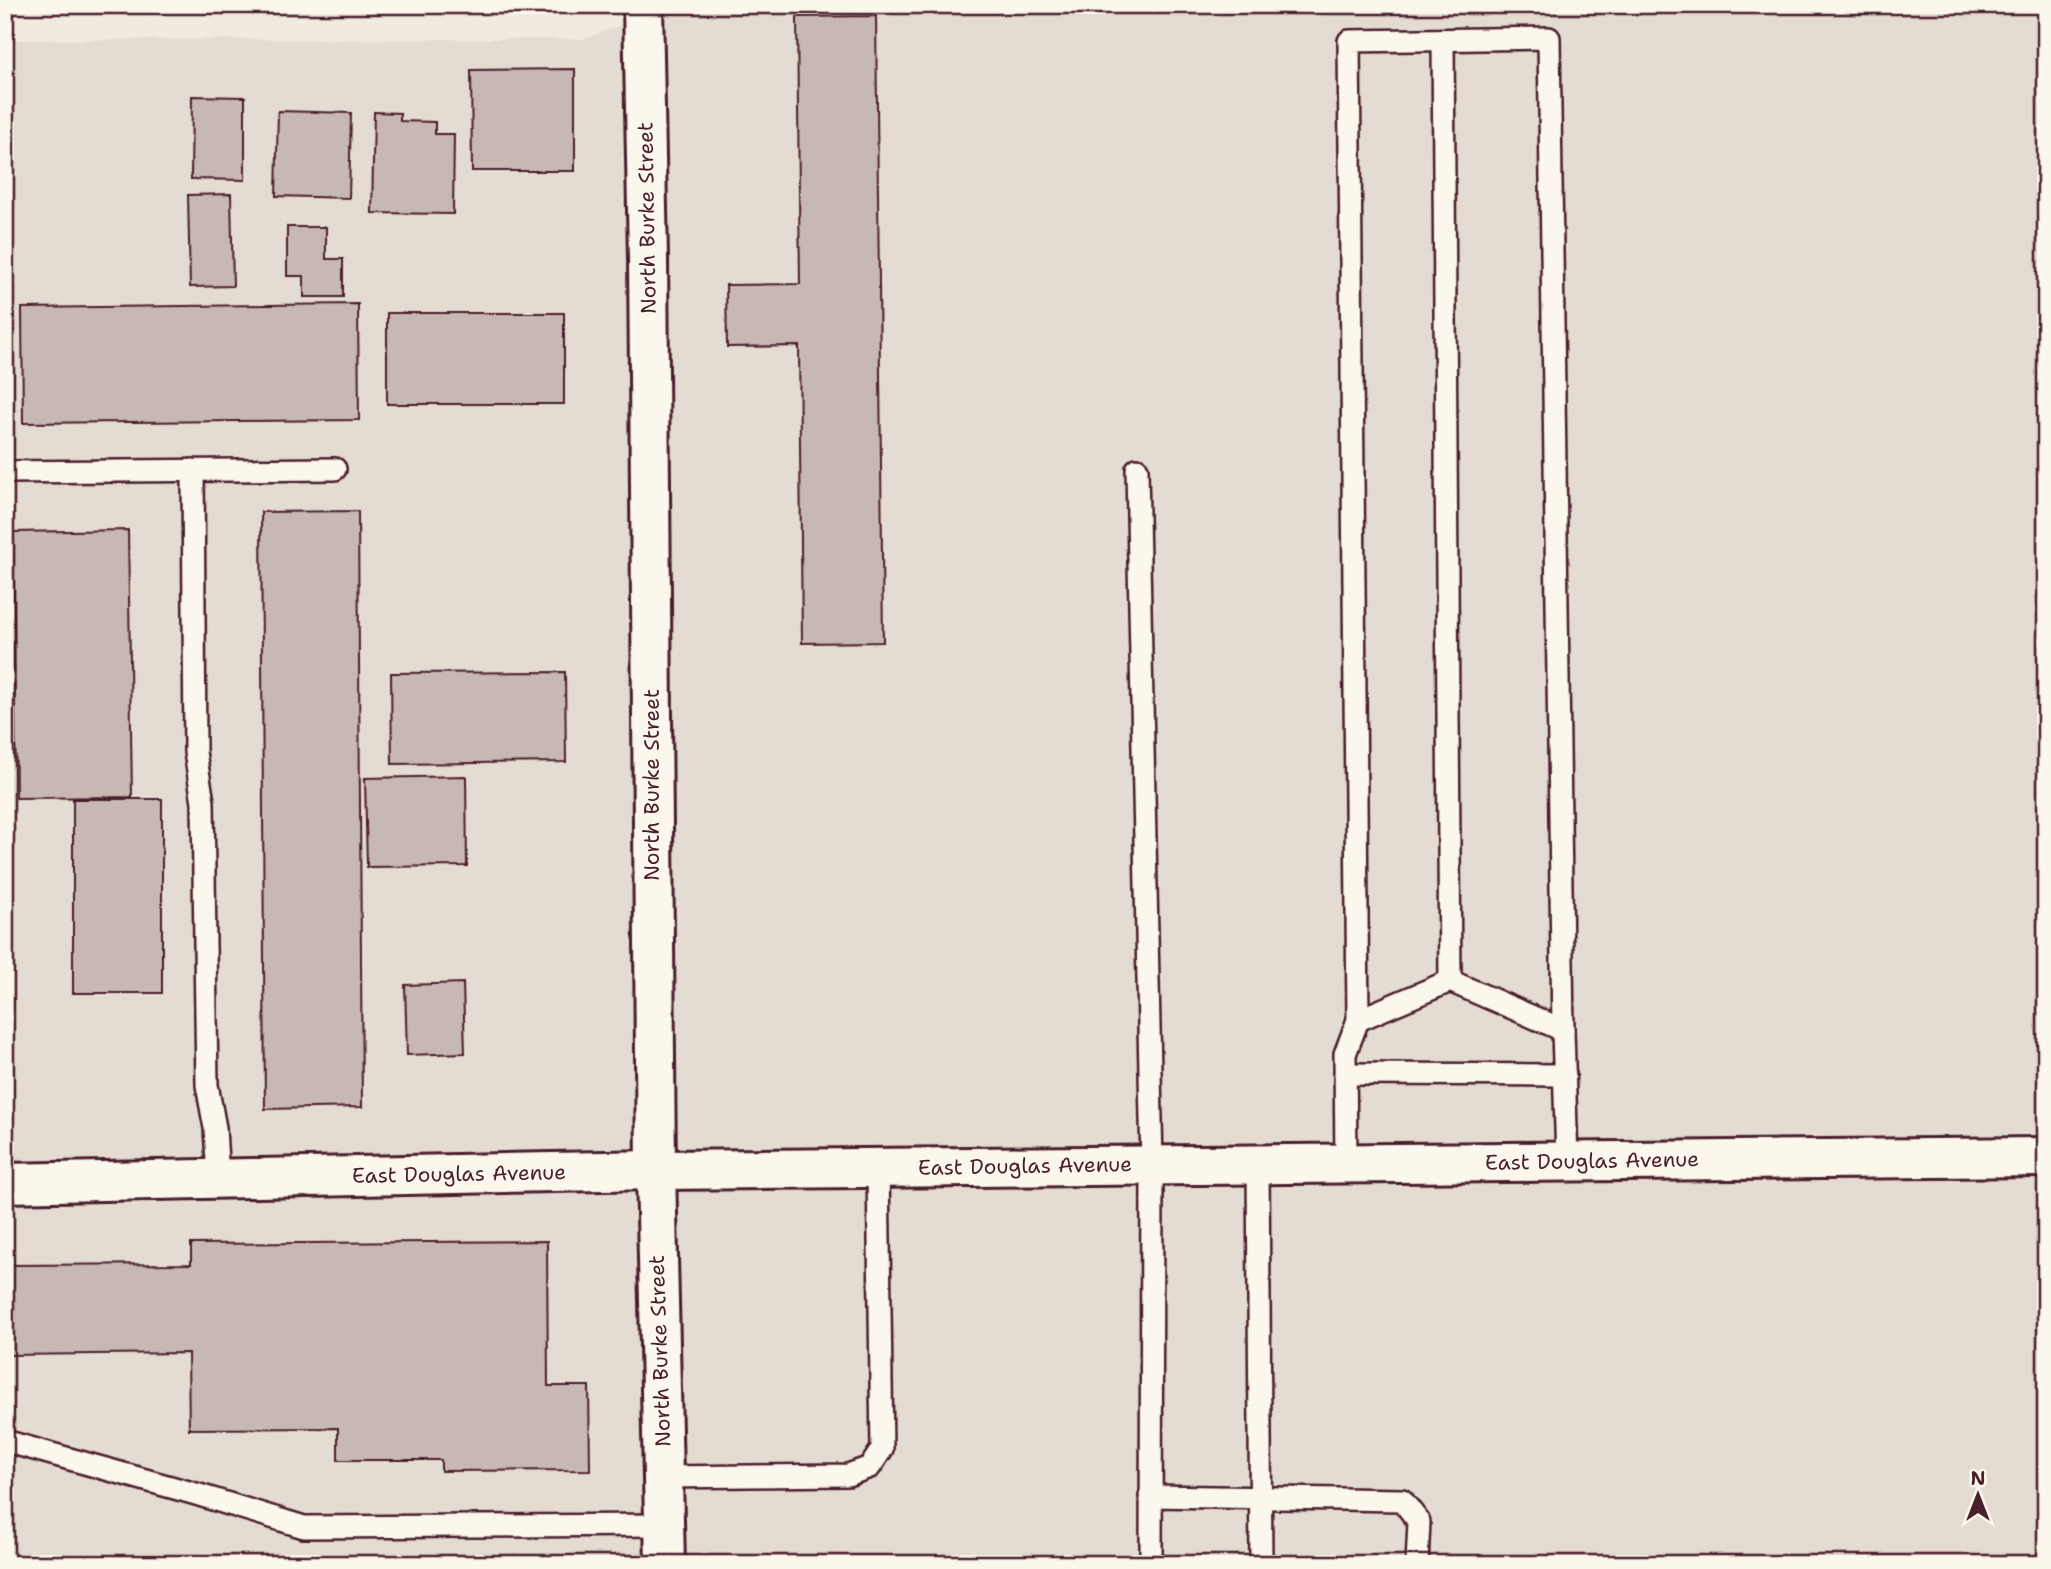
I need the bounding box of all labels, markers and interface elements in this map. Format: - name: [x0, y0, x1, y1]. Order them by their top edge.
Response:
- street label: North Burke Street: [631, 122, 663, 314]
- street label: North Burke Street: [638, 689, 666, 881]
- street label: East Douglas Avenue: [1485, 1145, 1699, 1177]
- street label: East Douglas Avenue: [918, 1150, 1132, 1182]
- street label: East Douglas Avenue: [352, 1158, 566, 1190]
- street label: North Burke Street: [643, 1254, 677, 1448]
- north arrow: [1942, 1460, 2012, 1530]
- text: N: [1970, 1466, 1986, 1491]

